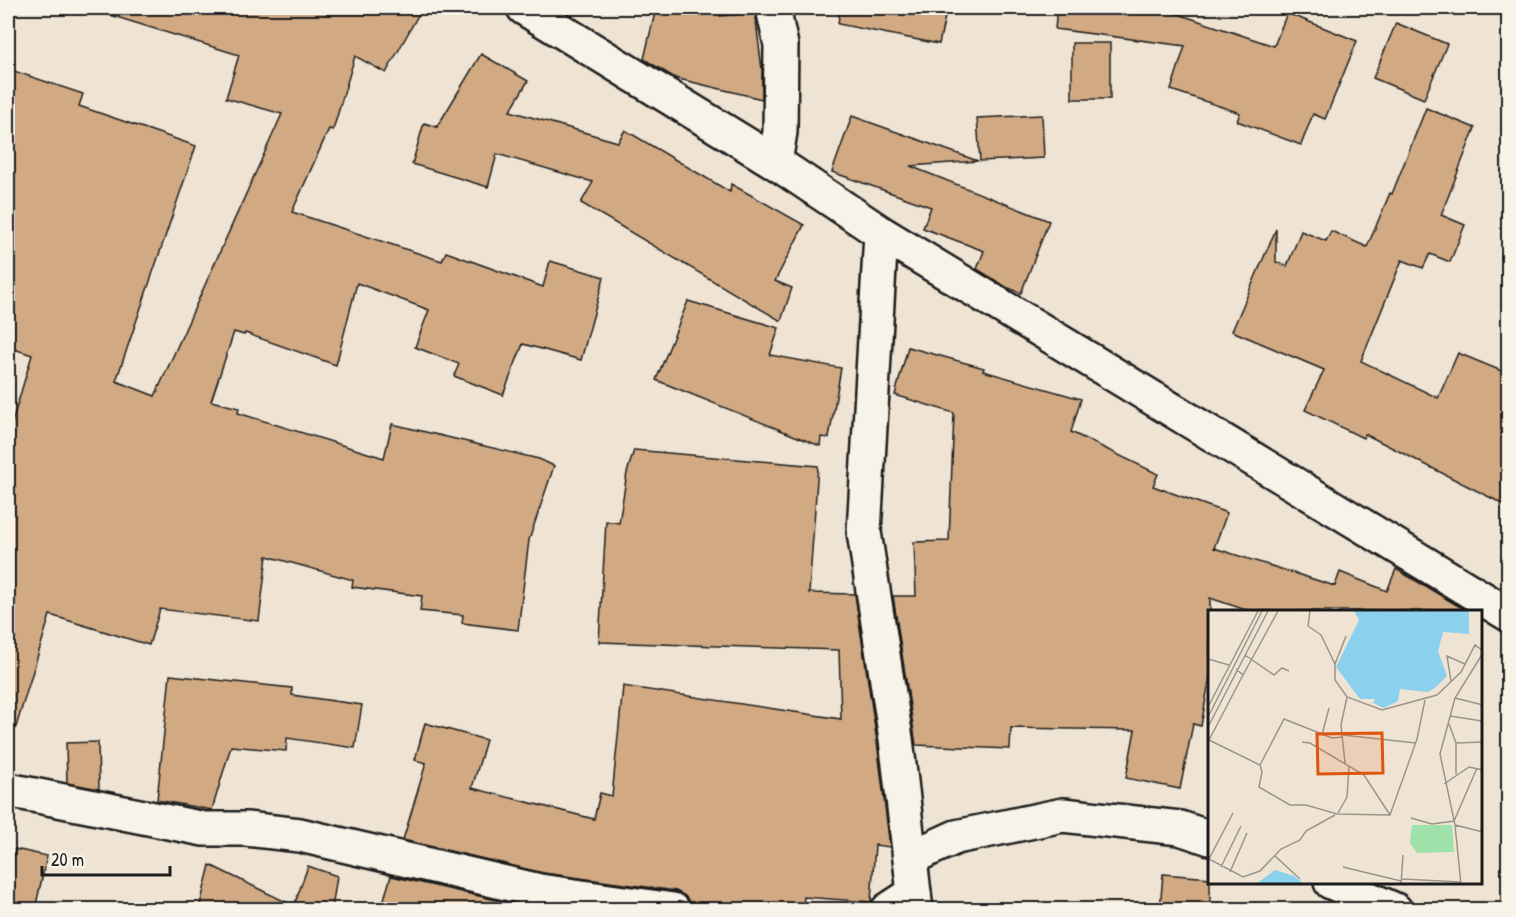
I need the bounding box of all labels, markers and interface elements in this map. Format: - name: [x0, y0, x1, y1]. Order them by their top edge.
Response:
- inset map: [1208, 610, 1483, 884]
- scale bar: [42, 839, 170, 877]
- text: 20 m: [51, 847, 84, 872]

